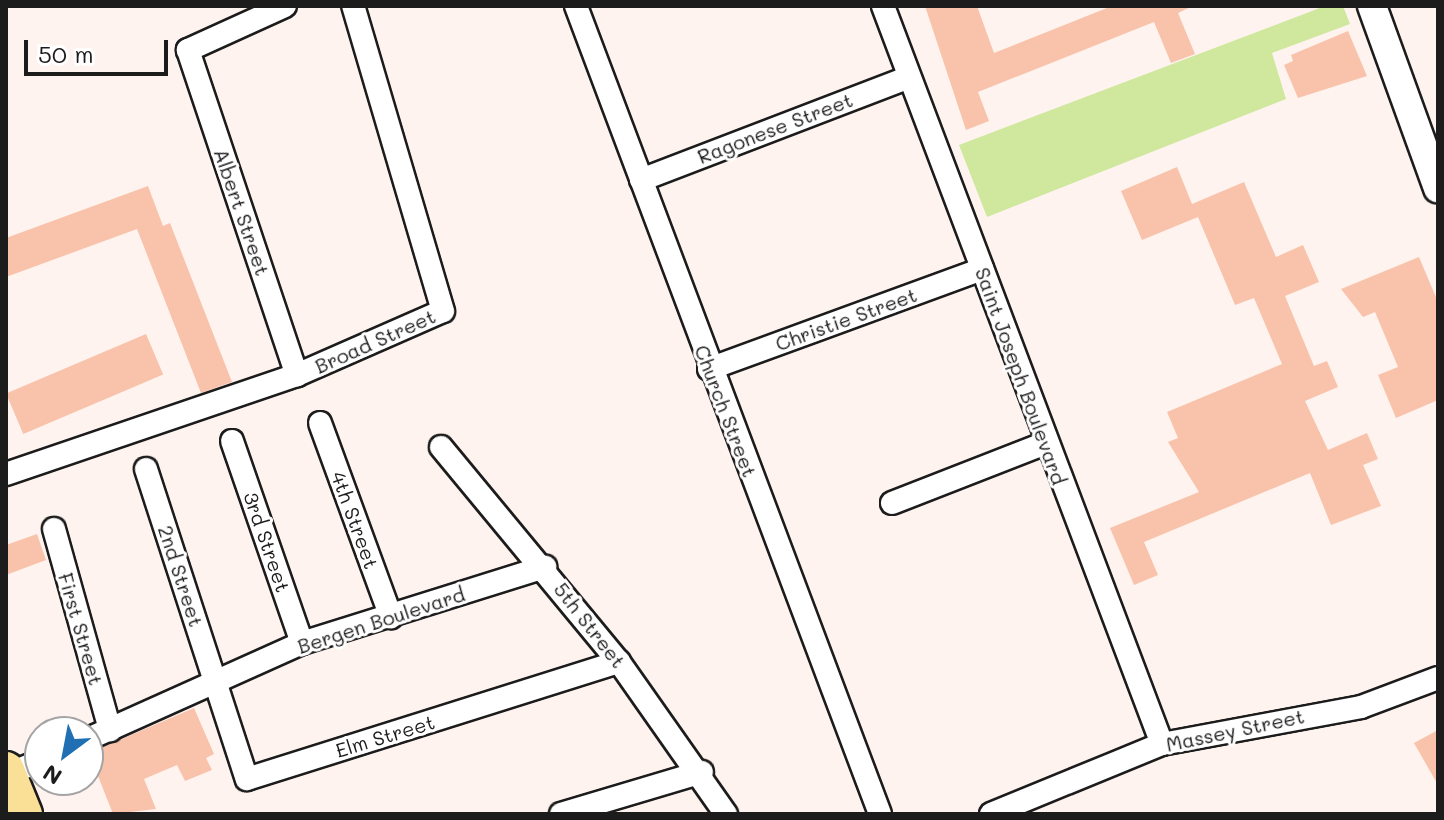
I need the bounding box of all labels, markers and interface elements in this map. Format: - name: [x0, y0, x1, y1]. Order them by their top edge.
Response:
- scale bar: [28, 24, 172, 74]
- text: 50 m: [38, 38, 94, 69]
- street label: Ragonese Street: [694, 87, 856, 169]
- street label: Albert Street: [209, 145, 275, 279]
- street label: Saint Joseph Boulevard: [970, 264, 1072, 488]
- street label: Christie Street: [772, 282, 920, 356]
- street label: Broad Street: [311, 304, 439, 378]
- street label: Church Street: [690, 342, 762, 480]
- street label: 4th Street: [326, 468, 384, 572]
- street label: 3rd Street: [239, 489, 295, 595]
- street label: 2nd Street: [153, 522, 209, 630]
- street label: First Street: [53, 570, 109, 688]
- street label: 5th Street: [549, 578, 631, 672]
- street label: Bergen Boulevard: [294, 582, 468, 658]
- street label: Massey Street: [1164, 704, 1306, 756]
- street label: Elm Street: [332, 710, 438, 762]
- north arrow: [24, 716, 104, 796]
- text: N: [37, 758, 67, 792]

